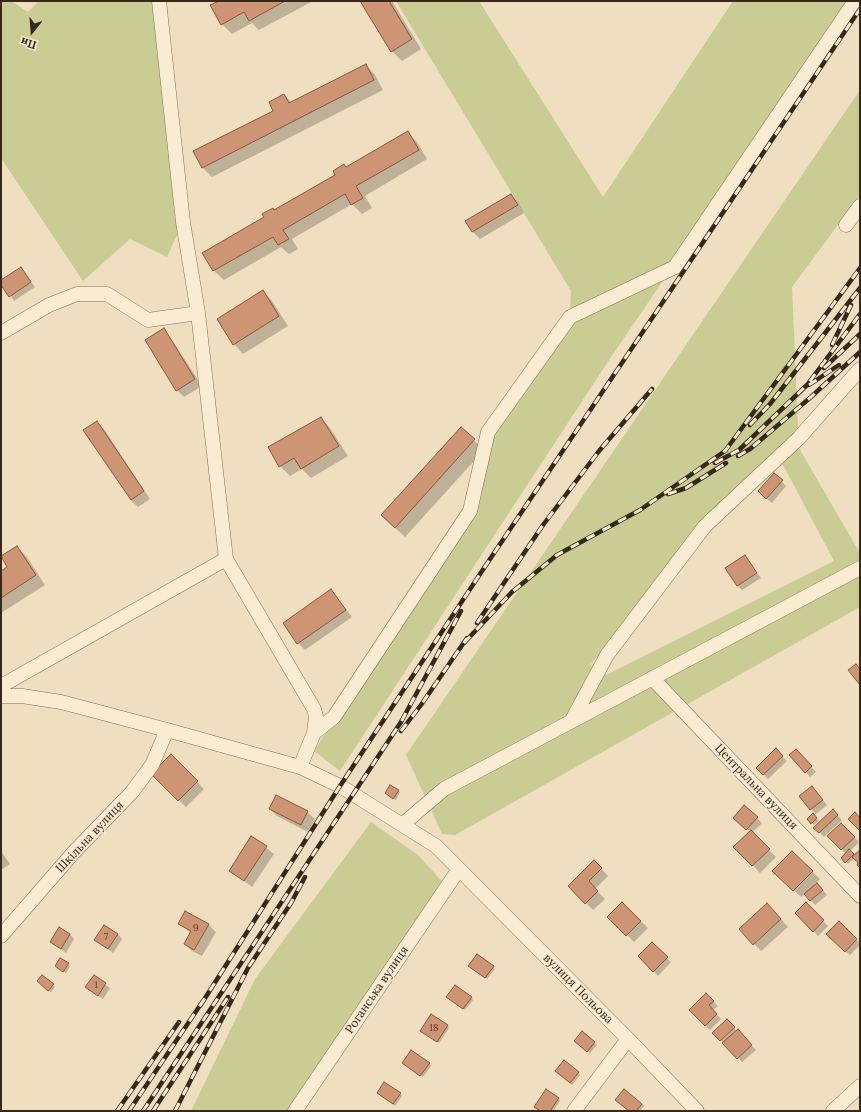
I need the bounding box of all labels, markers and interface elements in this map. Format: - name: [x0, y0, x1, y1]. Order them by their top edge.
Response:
- north arrow: [12, 12, 52, 52]
- text: Пн: [19, 34, 38, 52]
- street label: Центральна вулиця: [711, 741, 801, 833]
- street label: Шкільна вулиця: [53, 798, 127, 876]
- house number: 9: [193, 922, 199, 934]
- house number: 7: [104, 931, 108, 943]
- street label: Роганська вулиця: [342, 943, 412, 1037]
- street label: вулиця Польова: [540, 951, 616, 1027]
- house number: 1: [94, 979, 98, 991]
- house number: 18: [429, 1022, 439, 1034]

